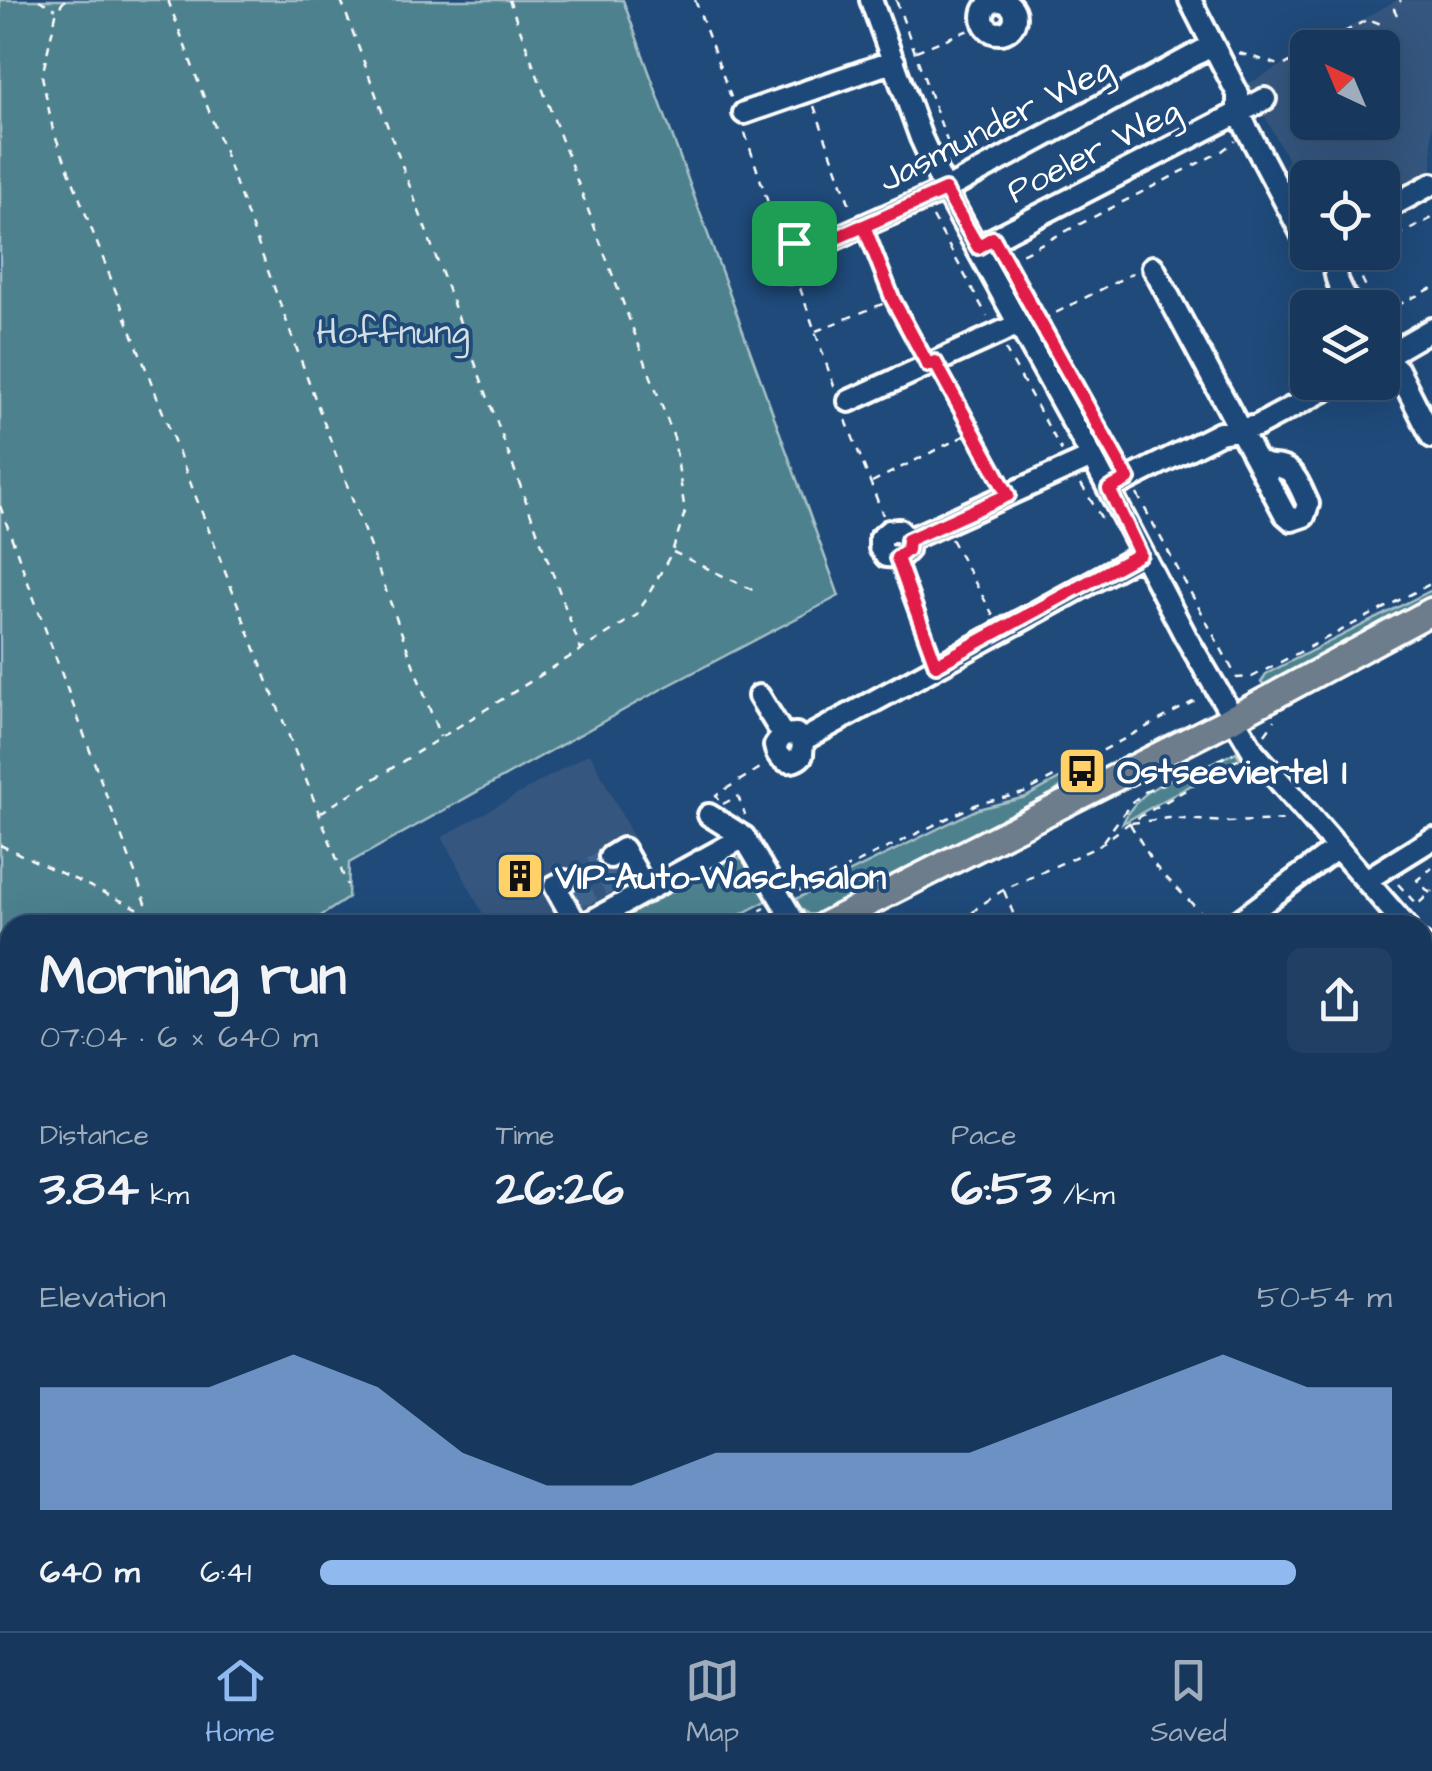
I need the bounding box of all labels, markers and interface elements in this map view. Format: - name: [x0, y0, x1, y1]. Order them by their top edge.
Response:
- north arrow: [1290, 30, 1400, 140]
- map controls: [1290, 30, 1400, 400]
- street label: Jasmunder Weg: [870, 44, 1122, 206]
- street label: Poeler Weg: [999, 87, 1190, 218]
- button: locate: [1290, 160, 1400, 270]
- pin: [752, 201, 837, 286]
- icon: arrive: [767, 216, 822, 271]
- button: layers: [1290, 290, 1400, 400]
- park label: Hoffnung: [316, 308, 470, 359]
- bus stop icon: Ostseeviertel I: [1056, 745, 1108, 797]
- place label: Ostseeviertel I: [1117, 748, 1347, 797]
- building icon: VIP-Auto-Waschsalon: [494, 850, 546, 902]
- place label: VIP-Auto-Waschsalon: [554, 853, 887, 902]
- text: Morning run: [40, 939, 346, 1015]
- button: share: [1287, 948, 1392, 1053]
- text: 07:04 · 6 × 640 m: [40, 1015, 318, 1060]
- text: Distance: [40, 1116, 149, 1155]
- text: Time: [496, 1116, 554, 1155]
- text: Pace: [951, 1116, 1016, 1155]
- text: 3.84: [40, 1155, 139, 1224]
- text: 26:26: [496, 1155, 624, 1224]
- text: 6:53: [951, 1155, 1052, 1224]
- text: km: [139, 1176, 189, 1215]
- text: /km: [1052, 1176, 1115, 1215]
- text: Elevation: [40, 1275, 166, 1320]
- text: 50–54 m: [1257, 1275, 1392, 1320]
- text: 640 m: [40, 1550, 140, 1595]
- text: 6:41: [200, 1550, 251, 1595]
- tab: Home: [205, 1653, 275, 1752]
- tab: Map: [685, 1653, 740, 1752]
- tab: Saved: [1151, 1653, 1227, 1752]

